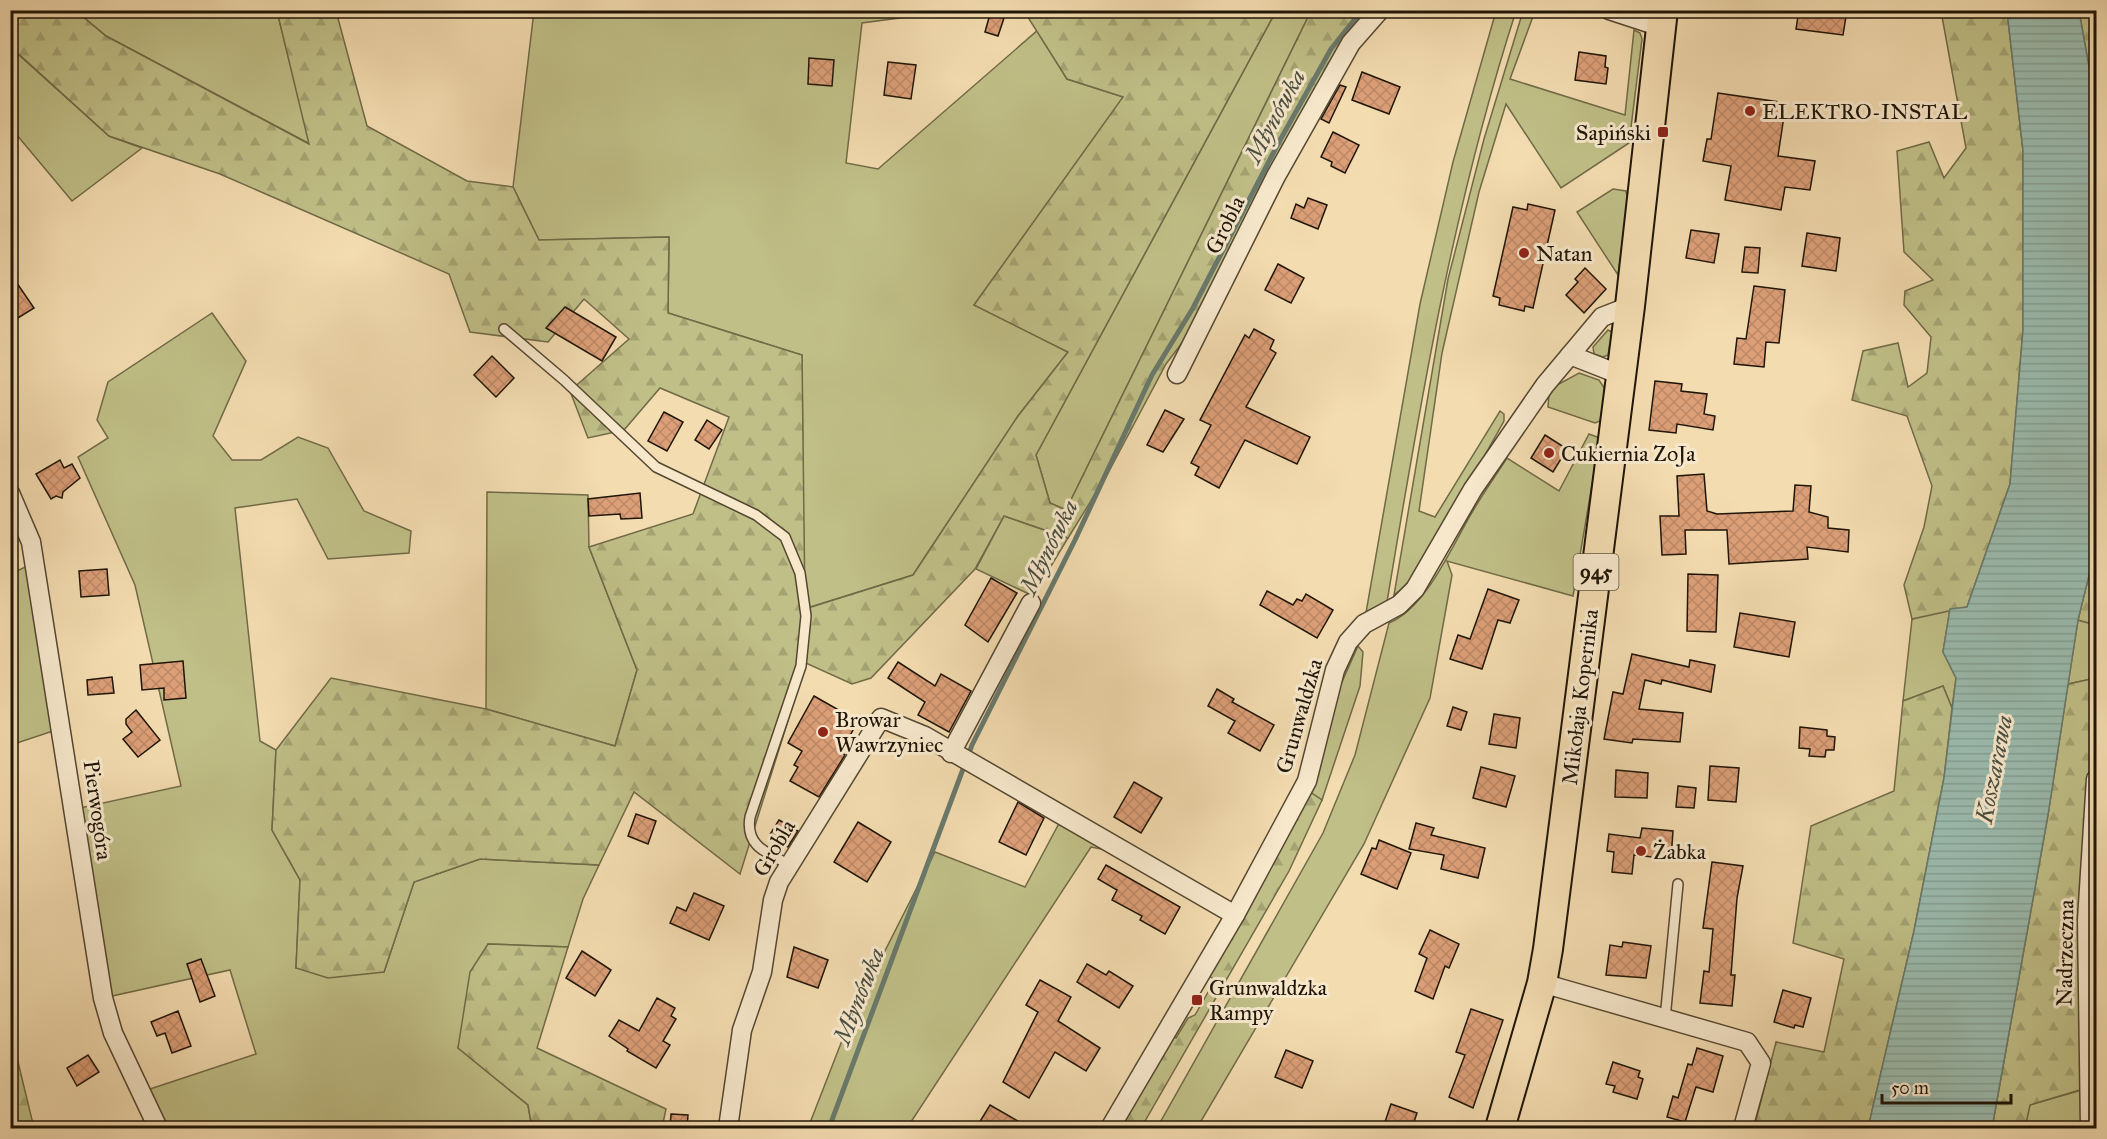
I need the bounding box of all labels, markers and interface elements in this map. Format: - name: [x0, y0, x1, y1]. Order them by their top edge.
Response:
- water label: Młynówka: [1237, 64, 1312, 170]
- place label: ELEKTRO-INSTAL: [1762, 98, 1967, 125]
- marker: ELEKTRO-INSTAL: [1743, 104, 1757, 118]
- place label: Sapiński: [1576, 119, 1651, 146]
- marker: Sapiński: [1656, 125, 1670, 139]
- street label: Grobla: [1199, 191, 1251, 258]
- place label: Natan: [1536, 240, 1593, 267]
- marker: Natan: [1517, 246, 1531, 260]
- place label: Cukiernia ZoJa: [1561, 440, 1696, 467]
- marker: Cukiernia ZoJa: [1542, 446, 1556, 460]
- water label: Młynówka: [1012, 495, 1085, 601]
- road number: 945: [1574, 554, 1618, 590]
- street label: Mikołaja Kopernika: [1556, 607, 1604, 786]
- street label: Grunwaldzka: [1270, 655, 1328, 776]
- place label: Browar Wawrzyniec: [835, 706, 943, 758]
- water label: Koszarawa: [1969, 713, 2019, 826]
- marker: Browar Wawrzyniec: [816, 725, 830, 739]
- street label: Pierwogóra: [78, 758, 118, 862]
- street label: Grobla: [747, 814, 801, 881]
- place label: Żabka: [1653, 838, 1707, 865]
- marker: Żabka: [1634, 844, 1648, 858]
- street label: Nadrzeczna: [2051, 899, 2079, 1007]
- water label: Młynówka: [826, 943, 891, 1050]
- place label: Grunwaldzka Rampy: [1209, 974, 1328, 1026]
- marker: Grunwaldzka Rampy: [1190, 993, 1204, 1007]
- scale bar: [1882, 1067, 2011, 1105]
- text: 50 m: [1891, 1077, 1929, 1099]

